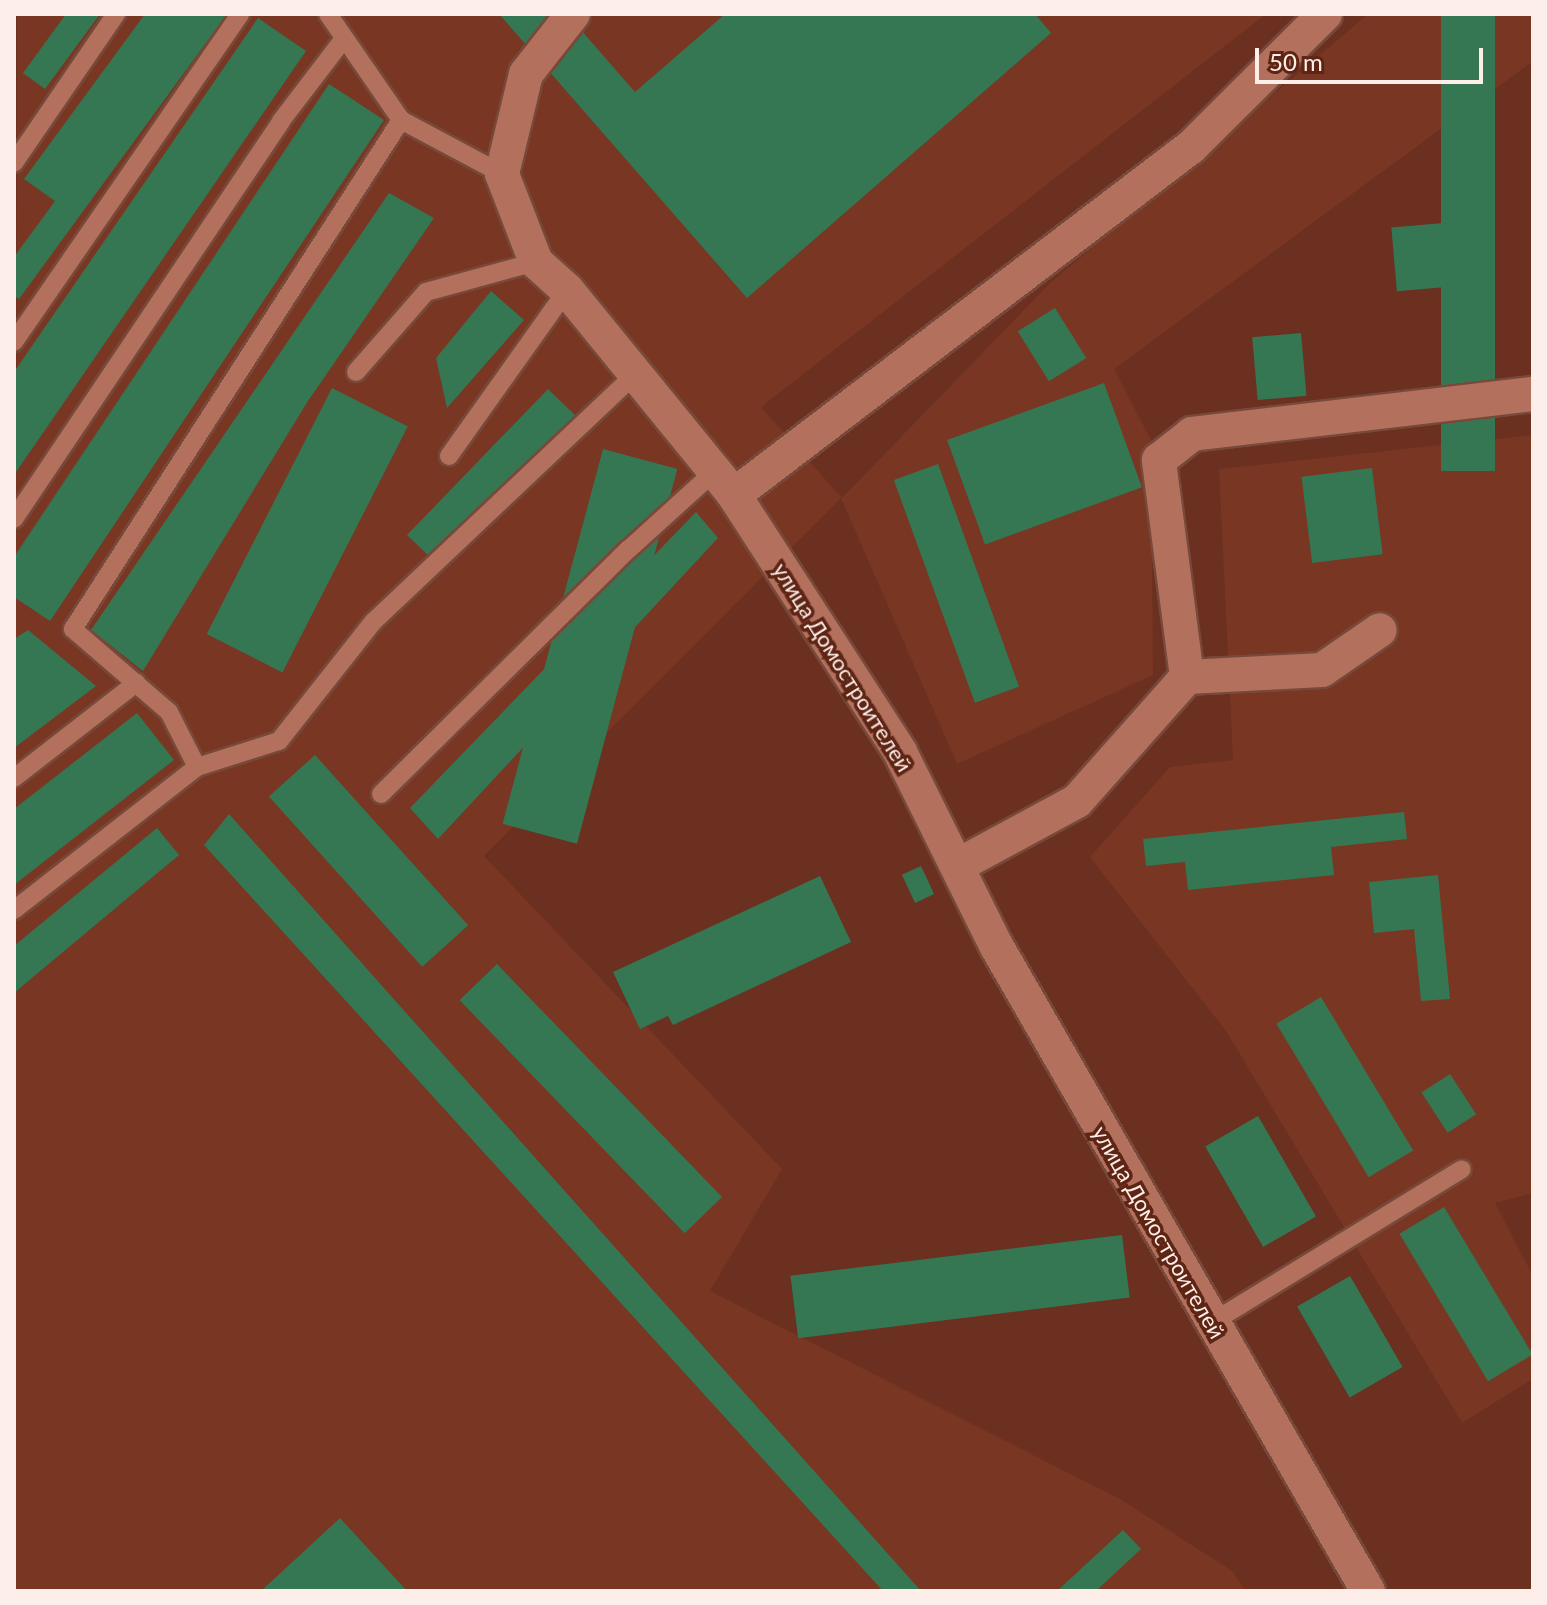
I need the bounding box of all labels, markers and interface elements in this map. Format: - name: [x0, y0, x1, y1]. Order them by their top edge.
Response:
- scale bar: [1259, 32, 1487, 82]
- text: 50 m: [1269, 47, 1323, 76]
- street label: улица Домостроителей: [768, 558, 918, 776]
- street label: улица Домостроителей: [1087, 1121, 1231, 1343]

